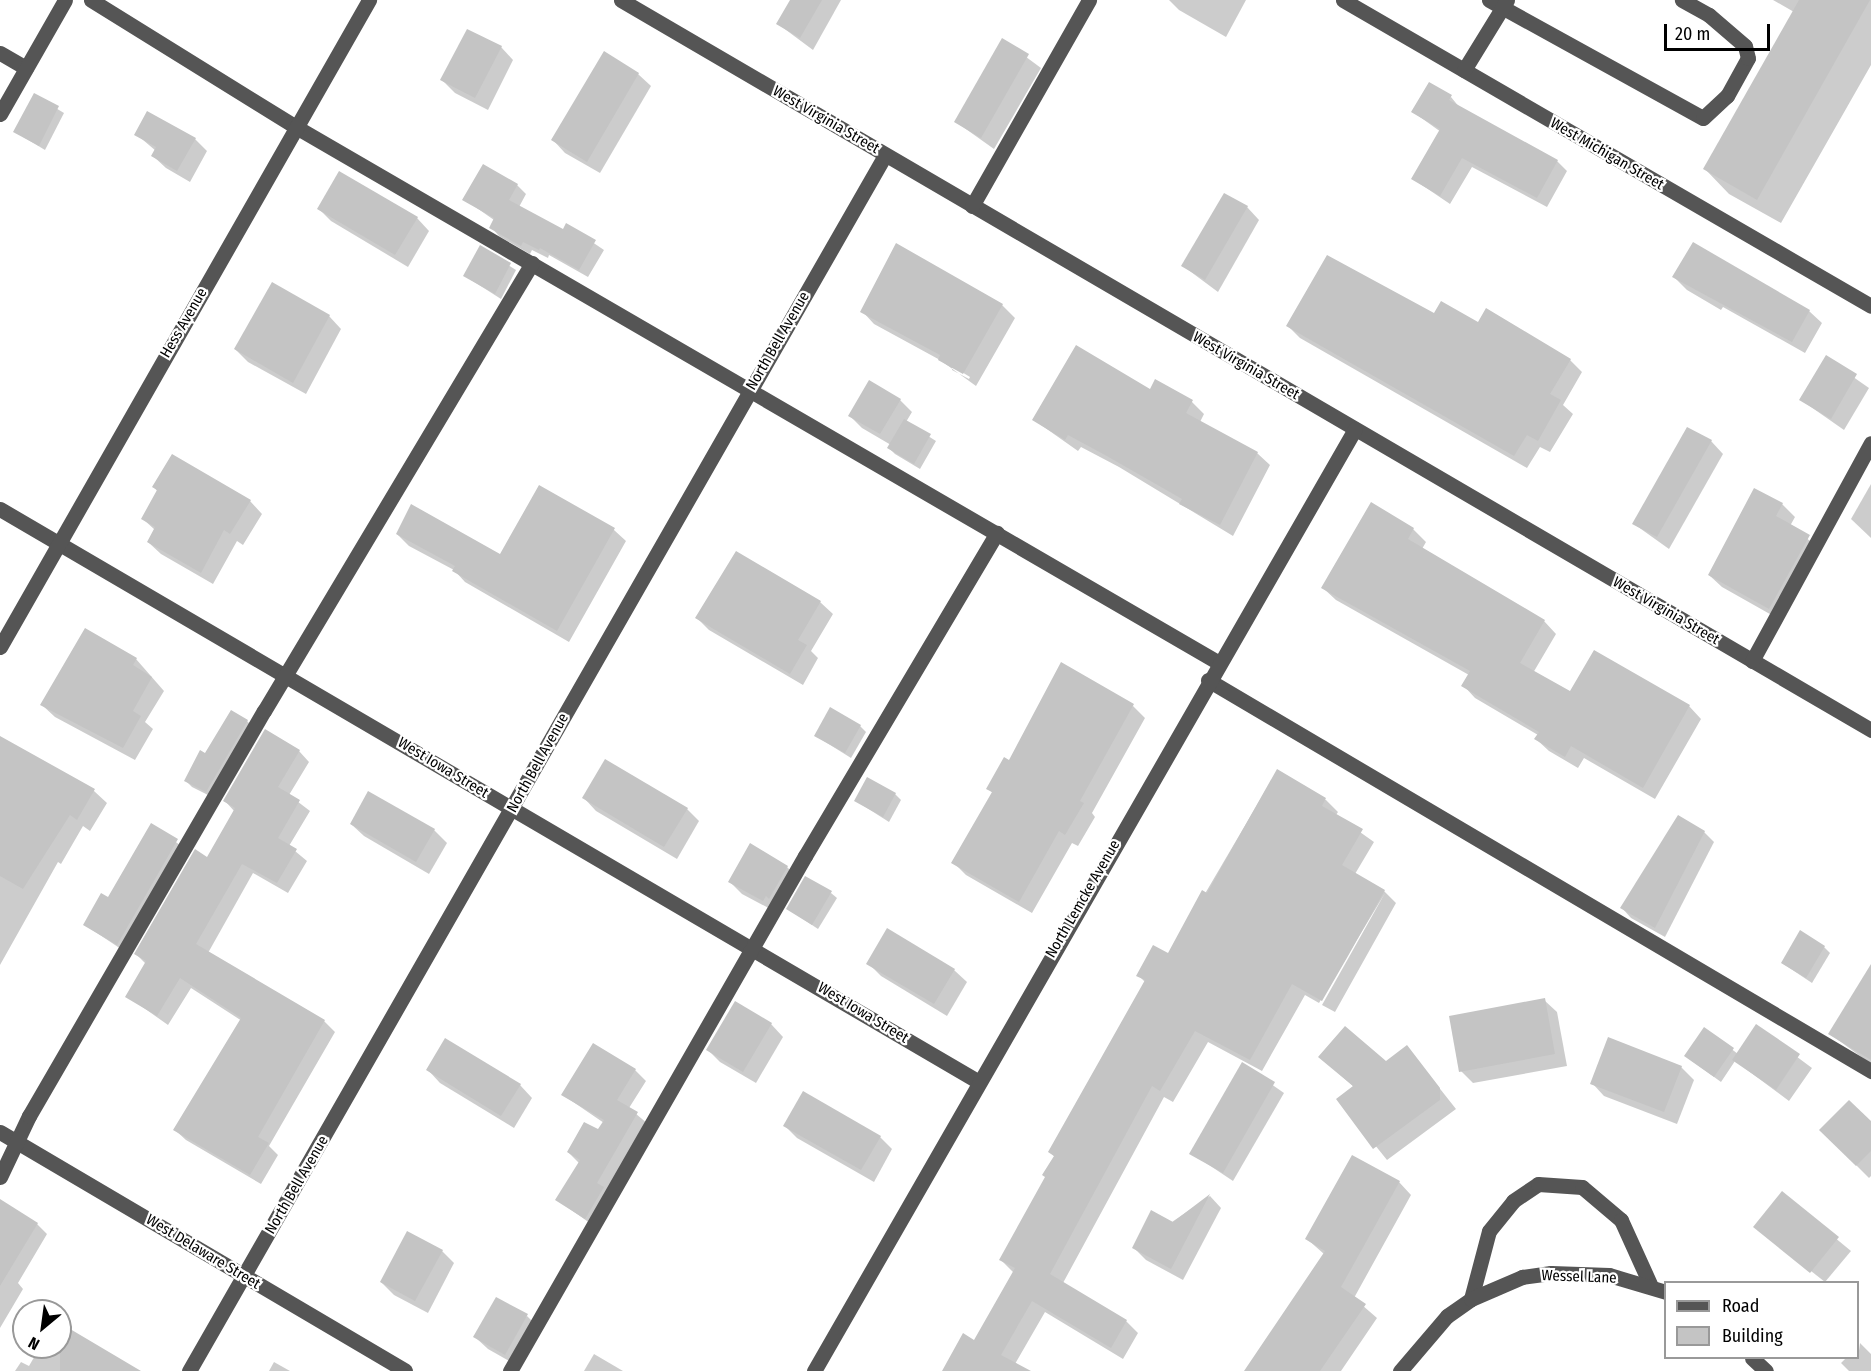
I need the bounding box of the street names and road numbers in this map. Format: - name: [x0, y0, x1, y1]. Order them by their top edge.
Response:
- street label: West Virginia Street: [770, 82, 882, 158]
- street label: West Michigan Street: [1547, 114, 1667, 194]
- street label: Hess Avenue: [157, 285, 211, 361]
- street label: North Bell Avenue: [743, 289, 813, 393]
- street label: West Virginia Street: [1190, 328, 1302, 404]
- street label: West Virginia Street: [1610, 573, 1722, 649]
- street label: North Bell Avenue: [503, 710, 573, 816]
- street label: West Iowa Street: [394, 734, 492, 802]
- street label: North Lemcke Avenue: [1042, 837, 1124, 961]
- street label: West Iowa Street: [814, 979, 912, 1047]
- street label: North Bell Avenue: [262, 1133, 332, 1237]
- street label: West Delaware Street: [143, 1211, 263, 1293]
- street label: Wessel Lane: [1541, 1267, 1617, 1287]

